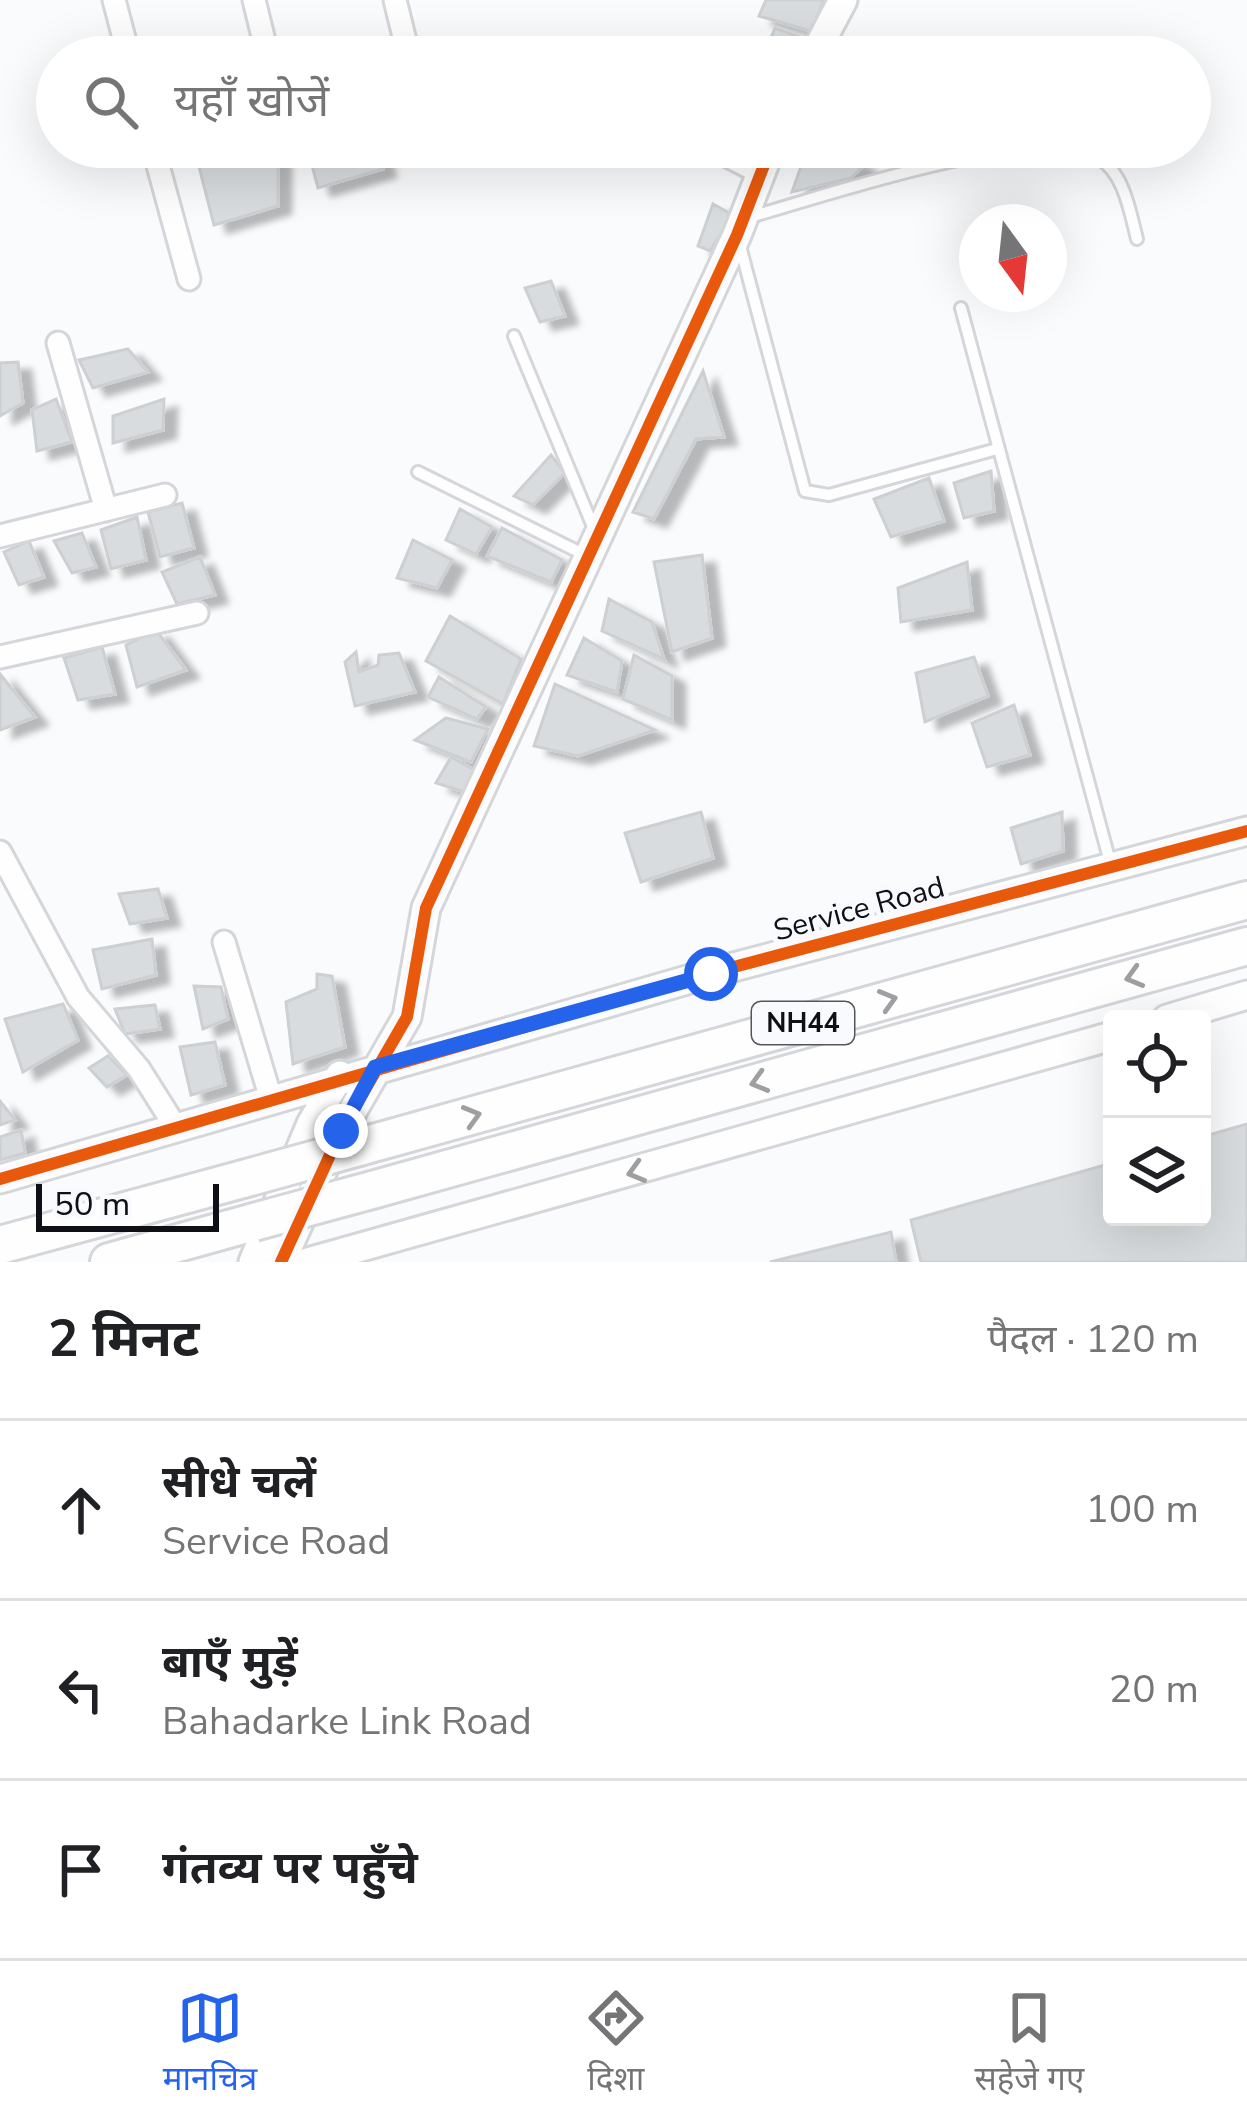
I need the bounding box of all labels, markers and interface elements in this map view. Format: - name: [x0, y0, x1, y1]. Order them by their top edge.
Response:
- search box: [36, 36, 1211, 168]
- icon: search: [78, 69, 144, 135]
- text: यहाँ खोजें: [174, 71, 329, 132]
- north arrow: [959, 204, 1067, 312]
- street label: Service Road: [769, 866, 949, 952]
- route start: [684, 947, 738, 1001]
- one-way arrow: [1125, 963, 1145, 988]
- one-way arrow: [877, 989, 898, 1014]
- road number: NH44: [752, 1002, 854, 1044]
- map controls: [1103, 1010, 1211, 1226]
- button: locate: [1103, 1010, 1211, 1118]
- one-way arrow: [749, 1068, 770, 1093]
- route end: [314, 1104, 368, 1158]
- one-way arrow: [461, 1105, 482, 1130]
- button: layers: [1103, 1118, 1211, 1226]
- one-way arrow: [626, 1158, 647, 1183]
- scale bar: [36, 1178, 219, 1231]
- text: 50 m: [54, 1182, 130, 1227]
- text: 2 मिनट: [48, 1304, 199, 1374]
- text: पैदल · 120 m: [987, 1313, 1199, 1366]
- text: सीधे चलें: [162, 1452, 316, 1513]
- icon: ahead: [48, 1477, 114, 1543]
- text: 100 m: [1085, 1483, 1199, 1536]
- text: Service Road: [162, 1515, 390, 1568]
- text: बाएँ मुड़ें: [162, 1632, 298, 1693]
- icon: left: [48, 1657, 114, 1723]
- text: 20 m: [1109, 1663, 1199, 1716]
- text: Bahadarke Link Road: [162, 1695, 532, 1748]
- icon: arrive: [48, 1837, 114, 1903]
- text: गंतव्य पर पहुँचे: [162, 1838, 418, 1899]
- tab: मानचित्र: [163, 1985, 257, 2103]
- tab: दिशा: [583, 1985, 649, 2103]
- tab: सहेजे गए: [975, 1985, 1084, 2103]

